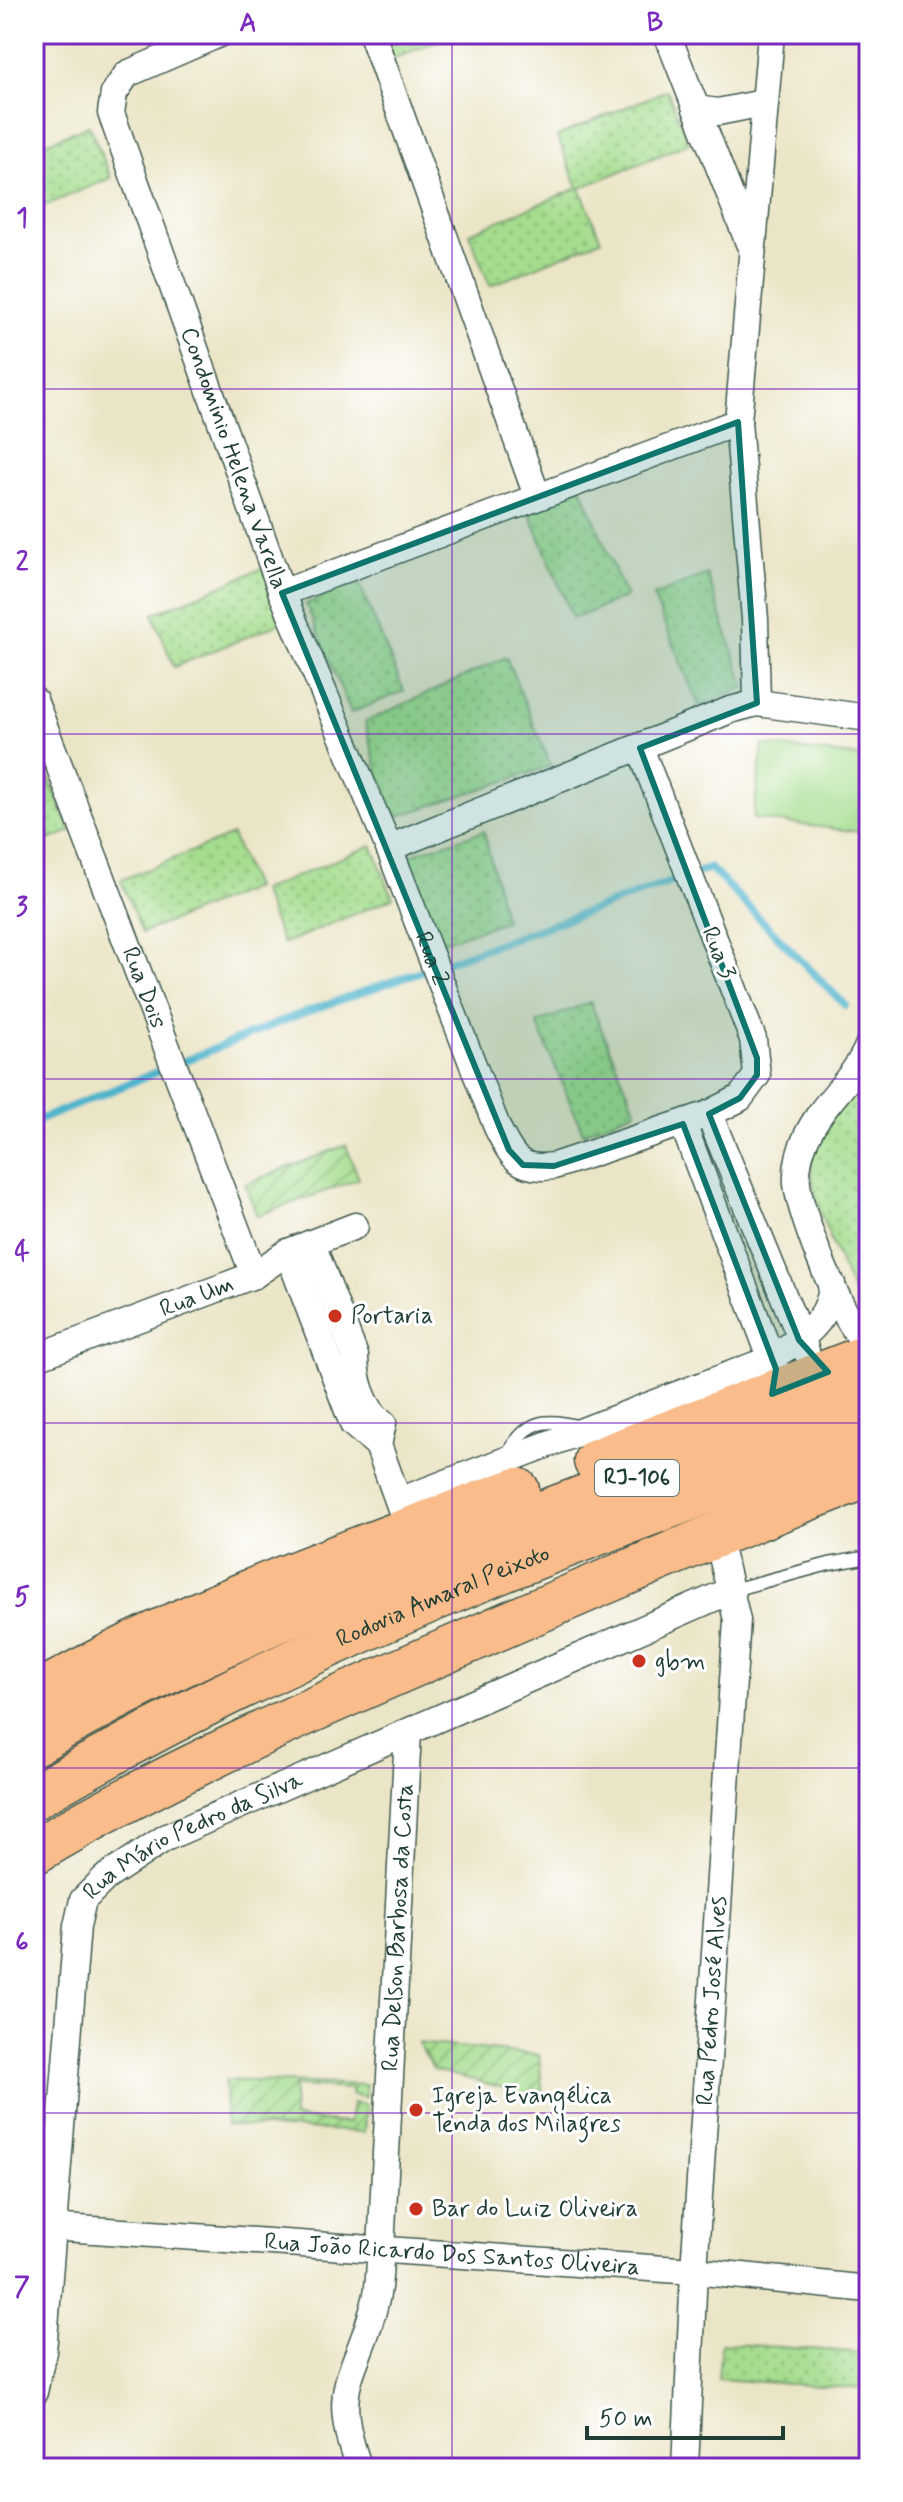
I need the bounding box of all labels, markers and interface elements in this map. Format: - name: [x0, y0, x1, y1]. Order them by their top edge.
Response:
- text: A: [239, 7, 257, 41]
- text: B: [647, 7, 663, 41]
- text: 1: [16, 202, 28, 236]
- street label: Condominio Helena Varella: [173, 323, 295, 594]
- text: 2: [16, 546, 29, 580]
- text: 3: [16, 891, 28, 925]
- street label: Rua 3: [694, 922, 743, 984]
- street label: Rua 2: [407, 927, 456, 990]
- street label: Rua Dois: [114, 942, 174, 1033]
- text: 4: [14, 1236, 30, 1270]
- street label: Rua Um: [155, 1269, 238, 1325]
- place label: Portaria: [351, 1301, 433, 1332]
- marker: Portaria: [326, 1307, 344, 1325]
- road number: RJ-106: [595, 1460, 679, 1496]
- street label: Rodovia Amaral Peixoto: [331, 1538, 554, 1655]
- text: 5: [14, 1581, 30, 1615]
- place label: gbm: [655, 1646, 706, 1677]
- marker: gbm: [630, 1652, 648, 1670]
- street label: Rua Mário Pedro da Silva: [76, 1764, 308, 1907]
- street label: Rua Delson Barbosa da Costa: [375, 1783, 421, 2072]
- street label: Rua Pedro José Alves: [689, 1895, 734, 2107]
- text: 6: [15, 1926, 29, 1960]
- place label: Igreja Evangélica Tenda dos Milagres: [432, 2081, 621, 2143]
- marker: Igreja Evangélica Tenda dos Milagres: [407, 2101, 425, 2119]
- place label: Bar do Luiz Oliveira: [432, 2194, 638, 2225]
- marker: Bar do Luiz Oliveira: [407, 2200, 425, 2218]
- street label: Rua João Ricardo Dos Santos Oliveira: [263, 2226, 641, 2283]
- text: 7: [14, 2271, 30, 2305]
- scale bar: [587, 2390, 783, 2440]
- text: 50 m: [599, 2404, 653, 2435]

